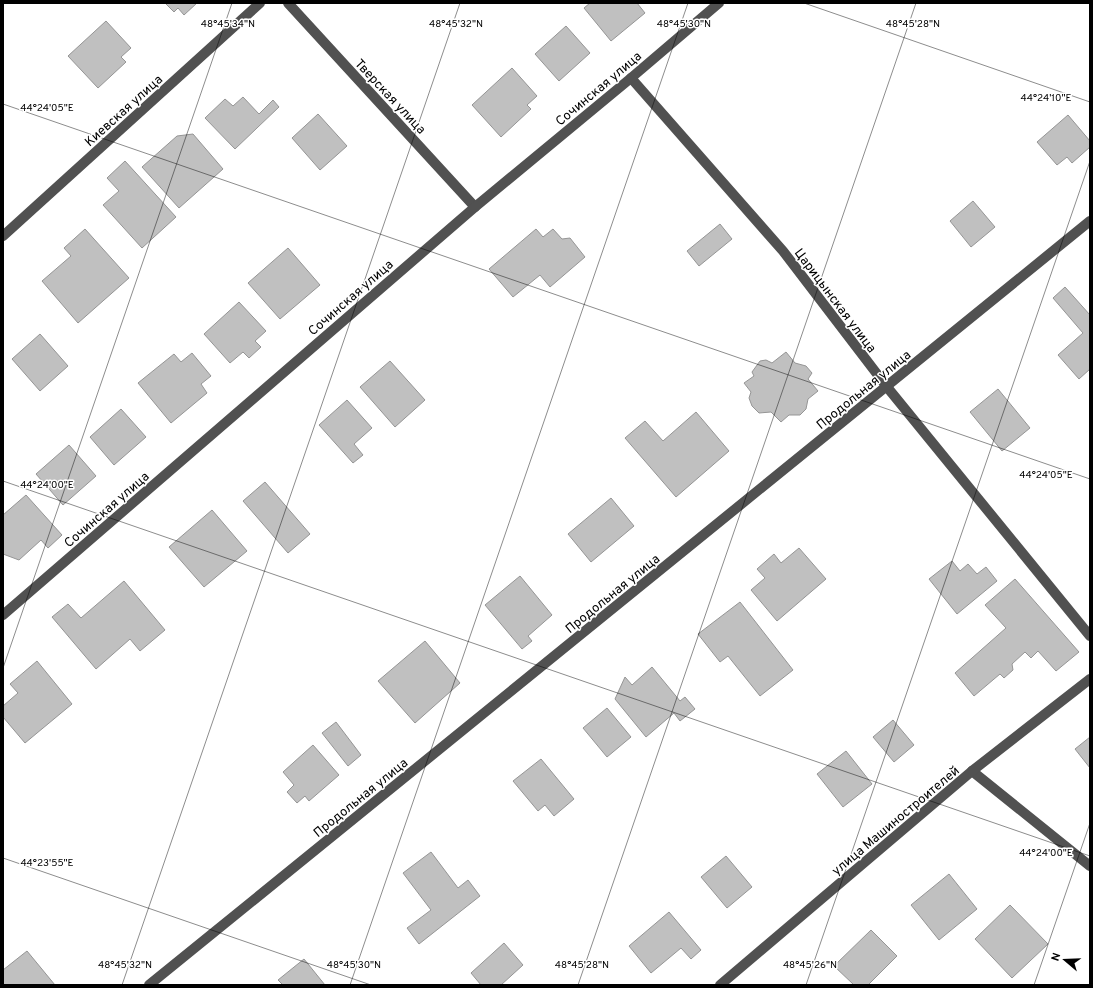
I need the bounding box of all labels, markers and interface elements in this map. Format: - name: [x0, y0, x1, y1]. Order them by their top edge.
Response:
- text: 48°45'34"N: [201, 18, 255, 31]
- text: 48°45'32"N: [429, 18, 483, 31]
- text: 48°45'30"N: [657, 18, 711, 31]
- text: 48°45'28"N: [886, 18, 940, 31]
- street label: Сочинская улица: [553, 49, 646, 130]
- street label: Тверская улица: [351, 56, 428, 138]
- street label: Киевская улица: [82, 72, 167, 151]
- text: 44°24'10"E: [1020, 92, 1072, 105]
- text: 44°24'05"E: [20, 102, 74, 115]
- street label: Царицынская улица: [790, 246, 879, 356]
- street label: Сочинская улица: [306, 257, 397, 340]
- street label: Продольная улица: [814, 348, 915, 434]
- street label: Сочинская улица: [62, 469, 153, 552]
- text: 44°24'05"E: [1019, 469, 1073, 482]
- text: 44°24'00"E: [20, 479, 74, 492]
- street label: Продольная улица: [563, 552, 664, 638]
- street label: Продольная улица: [311, 756, 412, 842]
- street label: улица Машиностроителей: [829, 763, 963, 880]
- text: 44°24'00"E: [1019, 847, 1073, 860]
- text: 44°23'55"E: [20, 857, 74, 870]
- north arrow: [1045, 940, 1085, 980]
- text: N: [1049, 951, 1064, 963]
- text: 48°45'32"N: [98, 959, 152, 972]
- text: 48°45'30"N: [327, 959, 381, 972]
- text: 48°45'28"N: [555, 959, 609, 972]
- text: 48°45'26"N: [783, 959, 837, 972]

